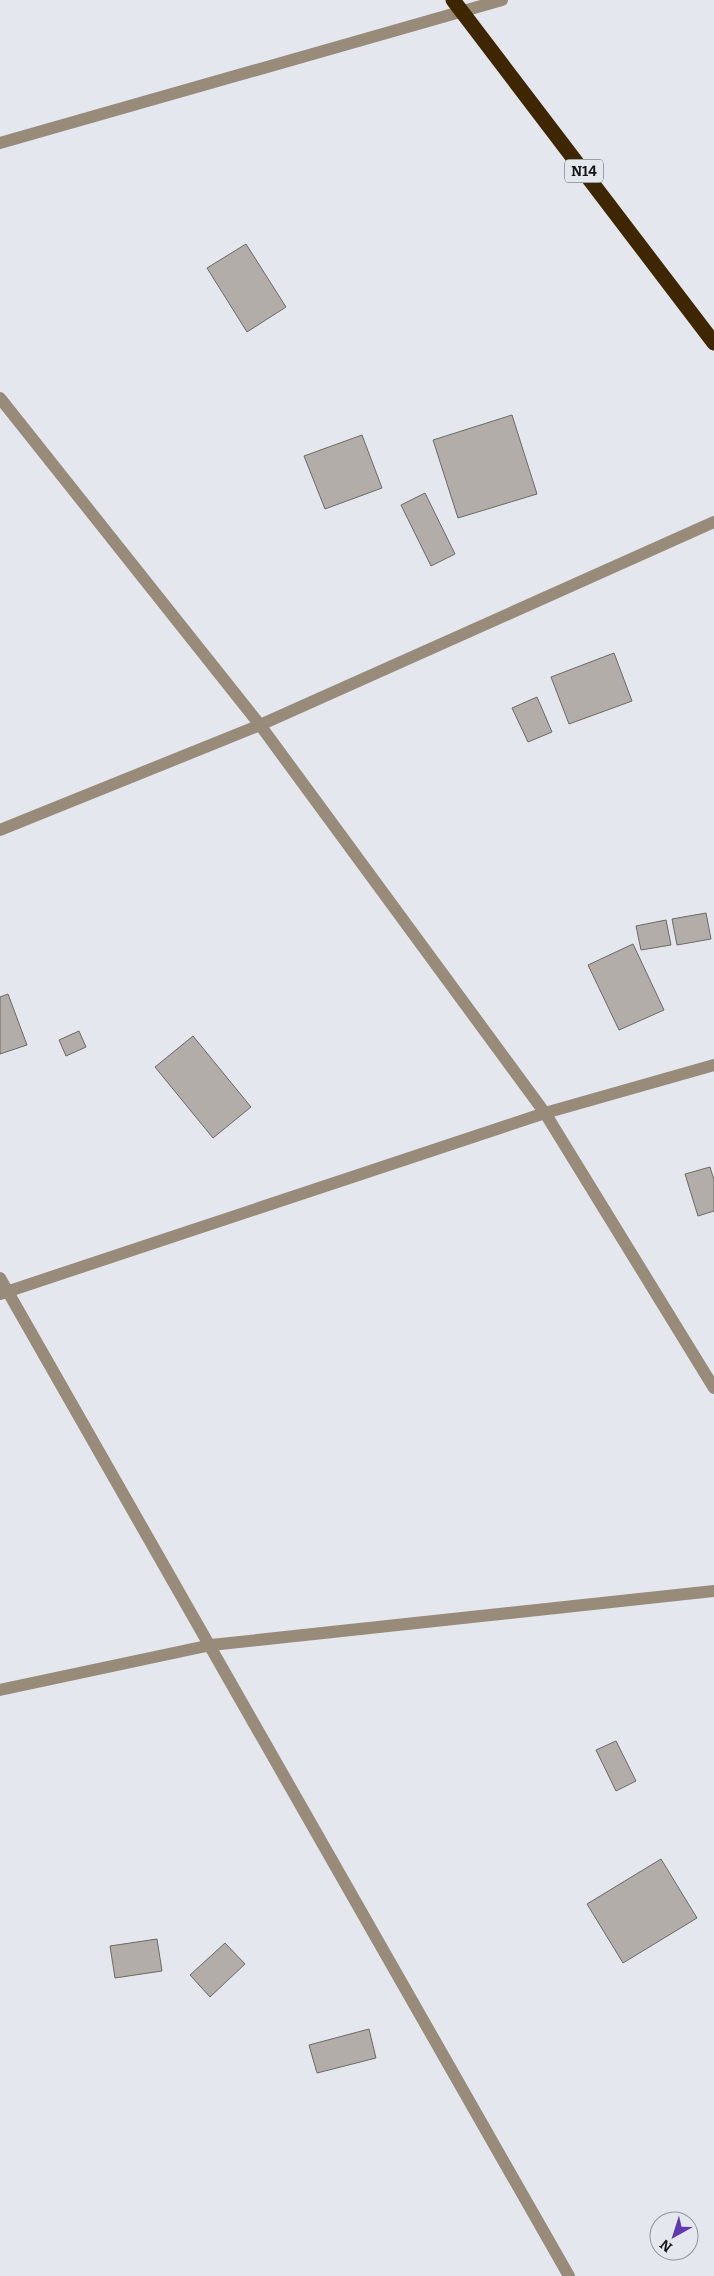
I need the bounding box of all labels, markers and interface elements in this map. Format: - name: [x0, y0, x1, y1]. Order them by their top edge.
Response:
- road number: N14: [565, 160, 603, 182]
- north arrow: [649, 2211, 699, 2261]
- text: N: [656, 2236, 676, 2256]

